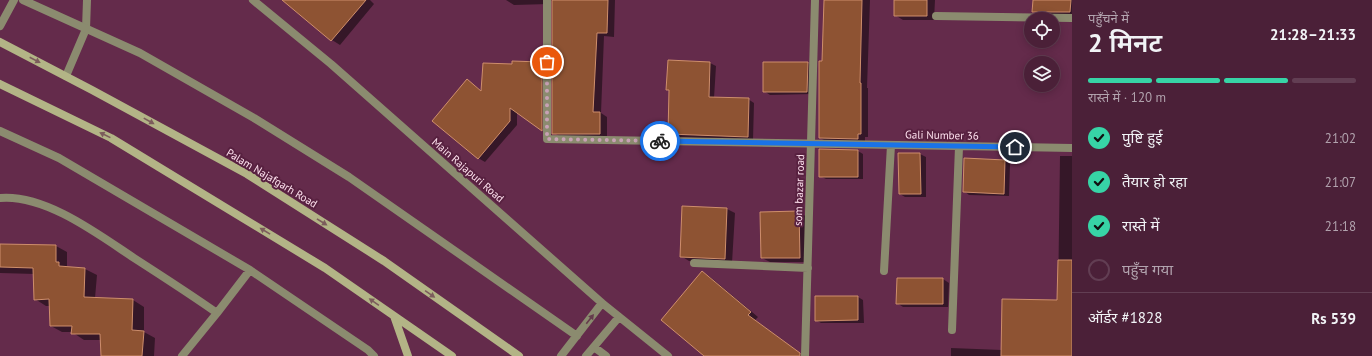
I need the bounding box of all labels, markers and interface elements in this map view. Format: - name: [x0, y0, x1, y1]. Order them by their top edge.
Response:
- text: पहुँचने में: [1088, 10, 1129, 27]
- map controls: [1024, 12, 1060, 92]
- button: locate: [1024, 12, 1060, 48]
- text: 21:28–21:33: [1270, 25, 1356, 44]
- text: 2 मिनट: [1088, 26, 1162, 59]
- pin: [530, 45, 564, 79]
- icon: bag: [536, 51, 558, 73]
- one-way arrow: [29, 56, 40, 63]
- button: layers: [1024, 56, 1060, 92]
- text: रास्ते में · 120 m: [1088, 89, 1166, 106]
- one-way arrow: [143, 118, 155, 124]
- courier: [640, 121, 680, 161]
- street label: Gali Number 36: [905, 127, 979, 143]
- icon: check: [1088, 127, 1110, 149]
- text: पुष्टि हुई: [1122, 128, 1163, 147]
- icon: bike: [649, 130, 671, 152]
- pin: [998, 130, 1032, 164]
- text: 21:02: [1325, 130, 1356, 147]
- one-way arrow: [100, 132, 111, 138]
- street label: Main Rajapuri Road: [429, 135, 507, 205]
- icon: home: [1004, 136, 1026, 158]
- street label: Palam Najafgarh Road: [224, 145, 320, 211]
- street label: som bazar road: [791, 154, 807, 226]
- icon: check: [1088, 171, 1110, 193]
- text: तैयार हो रहा: [1122, 172, 1187, 191]
- text: 21:07: [1325, 174, 1356, 191]
- icon: check: [1088, 215, 1110, 237]
- text: रास्ते में: [1122, 216, 1159, 235]
- one-way arrow: [317, 218, 327, 226]
- text: 21:18: [1325, 218, 1356, 235]
- one-way arrow: [259, 227, 271, 234]
- text: पहुँच गया: [1122, 260, 1173, 279]
- one-way arrow: [425, 290, 435, 298]
- one-way arrow: [368, 298, 379, 306]
- text: ऑर्डर #1828: [1088, 308, 1162, 327]
- text: Rs 539: [1311, 309, 1356, 328]
- one-way arrow: [586, 313, 595, 324]

